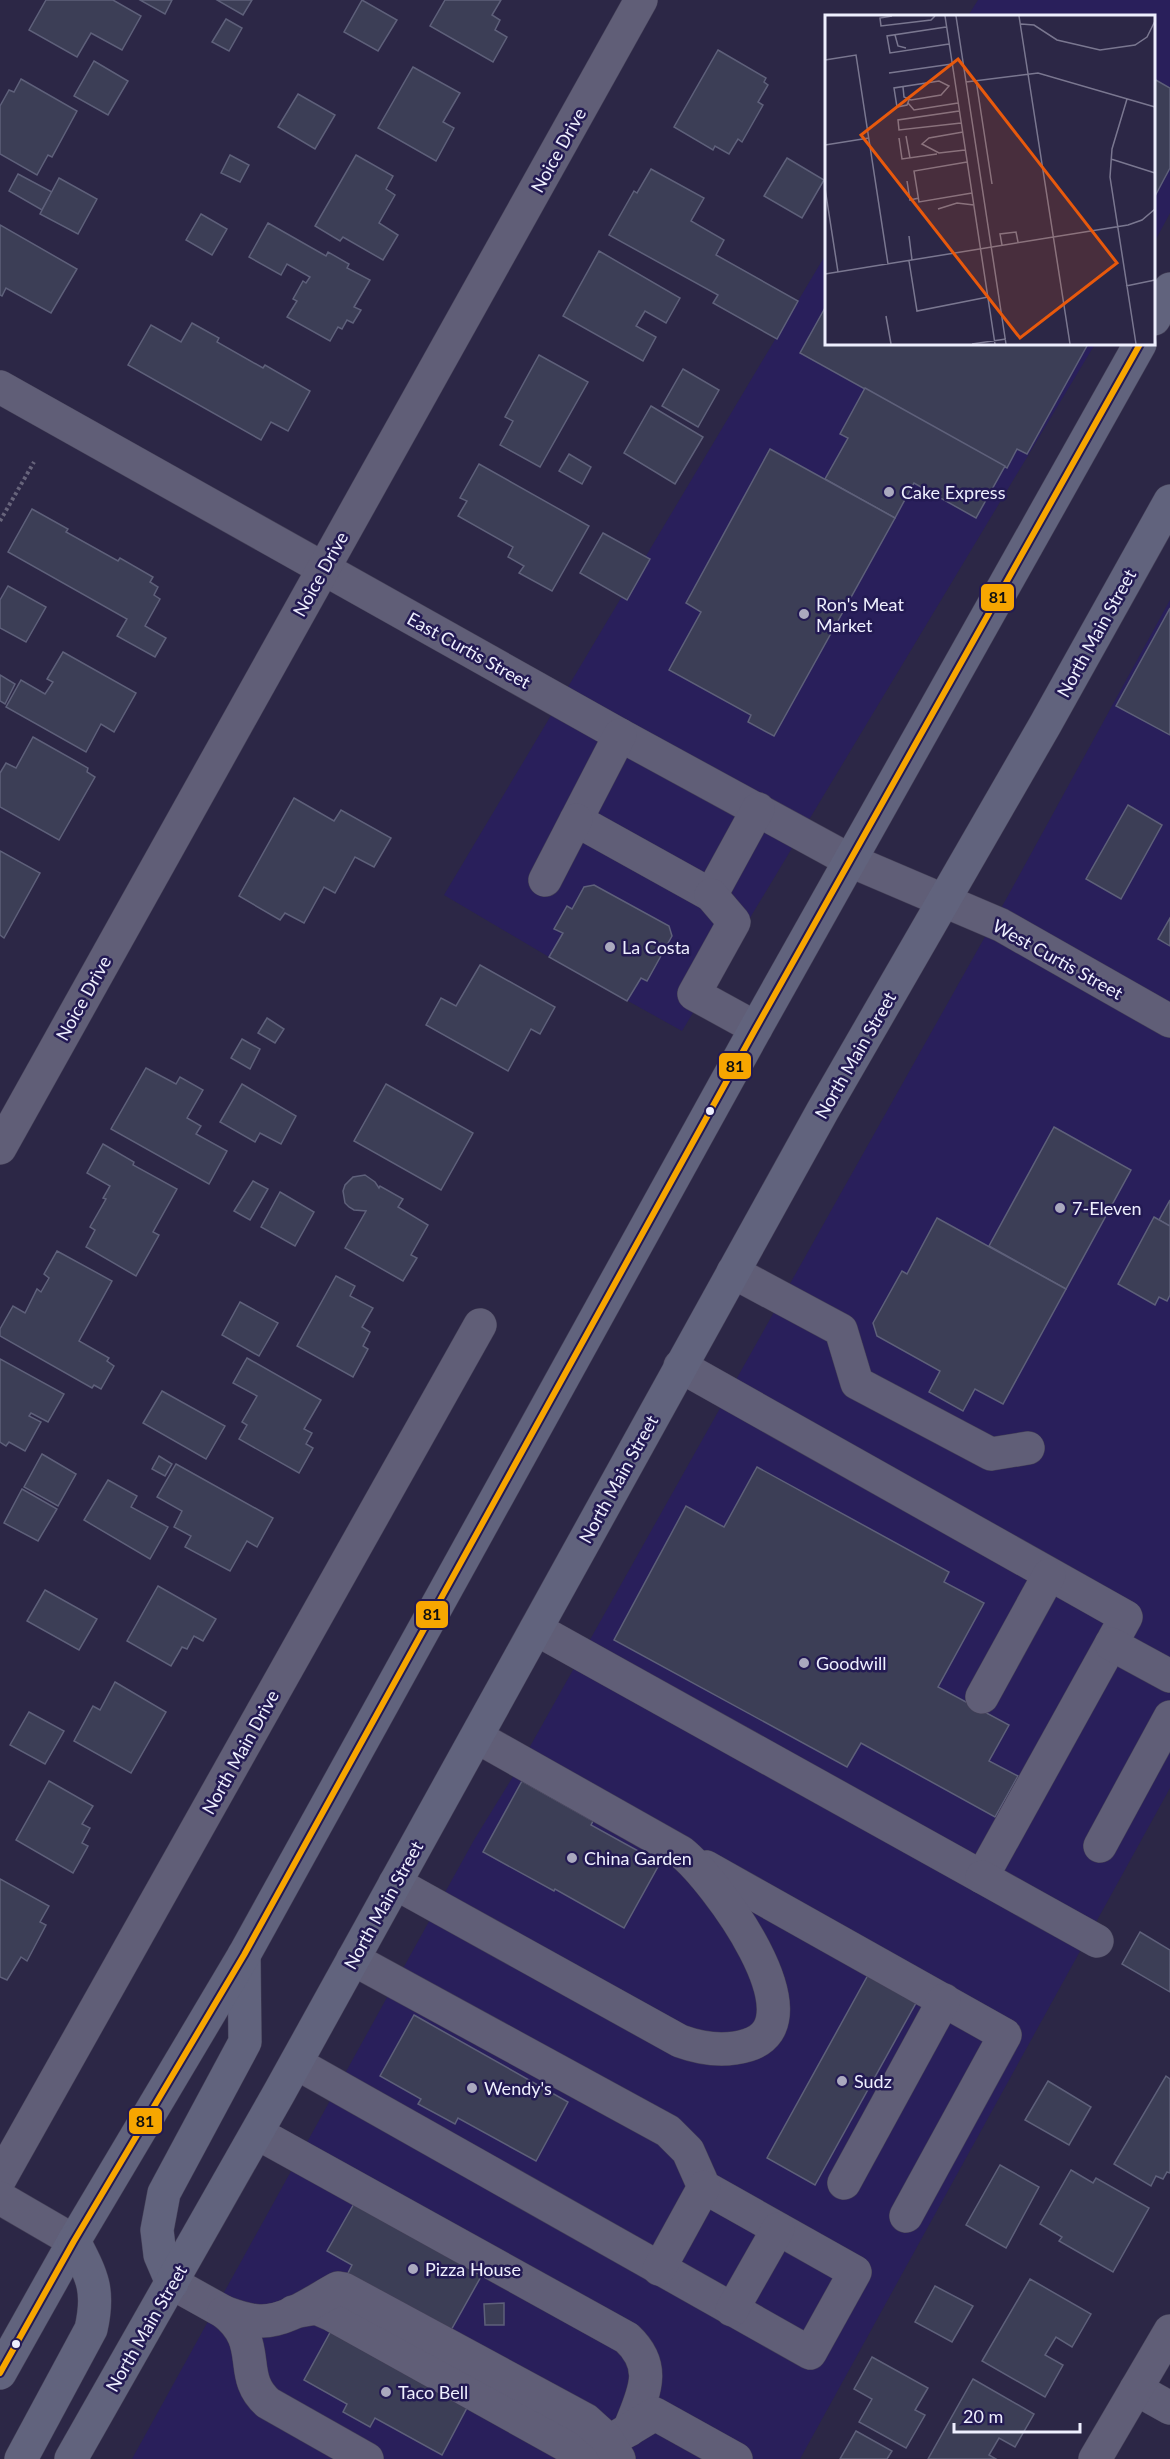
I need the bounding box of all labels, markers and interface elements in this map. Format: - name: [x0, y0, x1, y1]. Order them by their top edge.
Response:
- inset map: [825, 15, 1155, 345]
- street label: Noice Drive: [526, 104, 590, 196]
- place label: Cake Express: [901, 481, 1006, 503]
- marker: Cake Express: [882, 485, 896, 499]
- street label: Noice Drive: [288, 528, 352, 620]
- street label: North Main Street: [1052, 565, 1141, 701]
- line badge: 81: [980, 583, 1015, 612]
- text: 81: [989, 587, 1007, 606]
- place label: Ron's Meat Market: [816, 593, 904, 636]
- street label: East Curtis Street: [404, 607, 535, 693]
- marker: Ron's Meat Market: [797, 607, 811, 621]
- street label: West Curtis Street: [989, 914, 1127, 1004]
- place label: La Costa: [622, 936, 690, 958]
- marker: La Costa: [603, 940, 617, 954]
- street label: Noice Drive: [51, 952, 115, 1044]
- street label: North Main Street: [810, 987, 901, 1122]
- line badge: 81: [718, 1052, 752, 1080]
- text: 81: [726, 1056, 744, 1075]
- unlabelled marker: [704, 1105, 716, 1117]
- place label: 7-Eleven: [1072, 1197, 1142, 1219]
- marker: 7-Eleven: [1053, 1201, 1067, 1215]
- street label: North Main Street: [574, 1411, 663, 1547]
- line badge: 81: [415, 1600, 449, 1629]
- text: 81: [423, 1604, 441, 1623]
- place label: Goodwill: [816, 1652, 887, 1674]
- marker: Goodwill: [797, 1656, 811, 1670]
- street label: North Main Drive: [197, 1686, 283, 1818]
- street label: North Main Street: [339, 1837, 428, 1973]
- place label: China Garden: [584, 1847, 692, 1869]
- marker: China Garden: [565, 1851, 579, 1865]
- place label: Sudz: [854, 2070, 892, 2092]
- marker: Sudz: [835, 2074, 849, 2088]
- place label: Wendy's: [484, 2077, 552, 2099]
- marker: Wendy's: [465, 2081, 479, 2095]
- line badge: 81: [128, 2107, 163, 2135]
- text: 81: [136, 2111, 154, 2130]
- place label: Pizza House: [425, 2258, 521, 2280]
- street label: North Main Street: [101, 2260, 192, 2395]
- marker: Pizza House: [406, 2262, 420, 2276]
- unlabelled marker: [10, 2338, 22, 2350]
- place label: Taco Bell: [398, 2381, 468, 2403]
- marker: Taco Bell: [379, 2385, 393, 2399]
- scale bar: [954, 2396, 1080, 2434]
- text: 20 m: [963, 2405, 1003, 2427]

